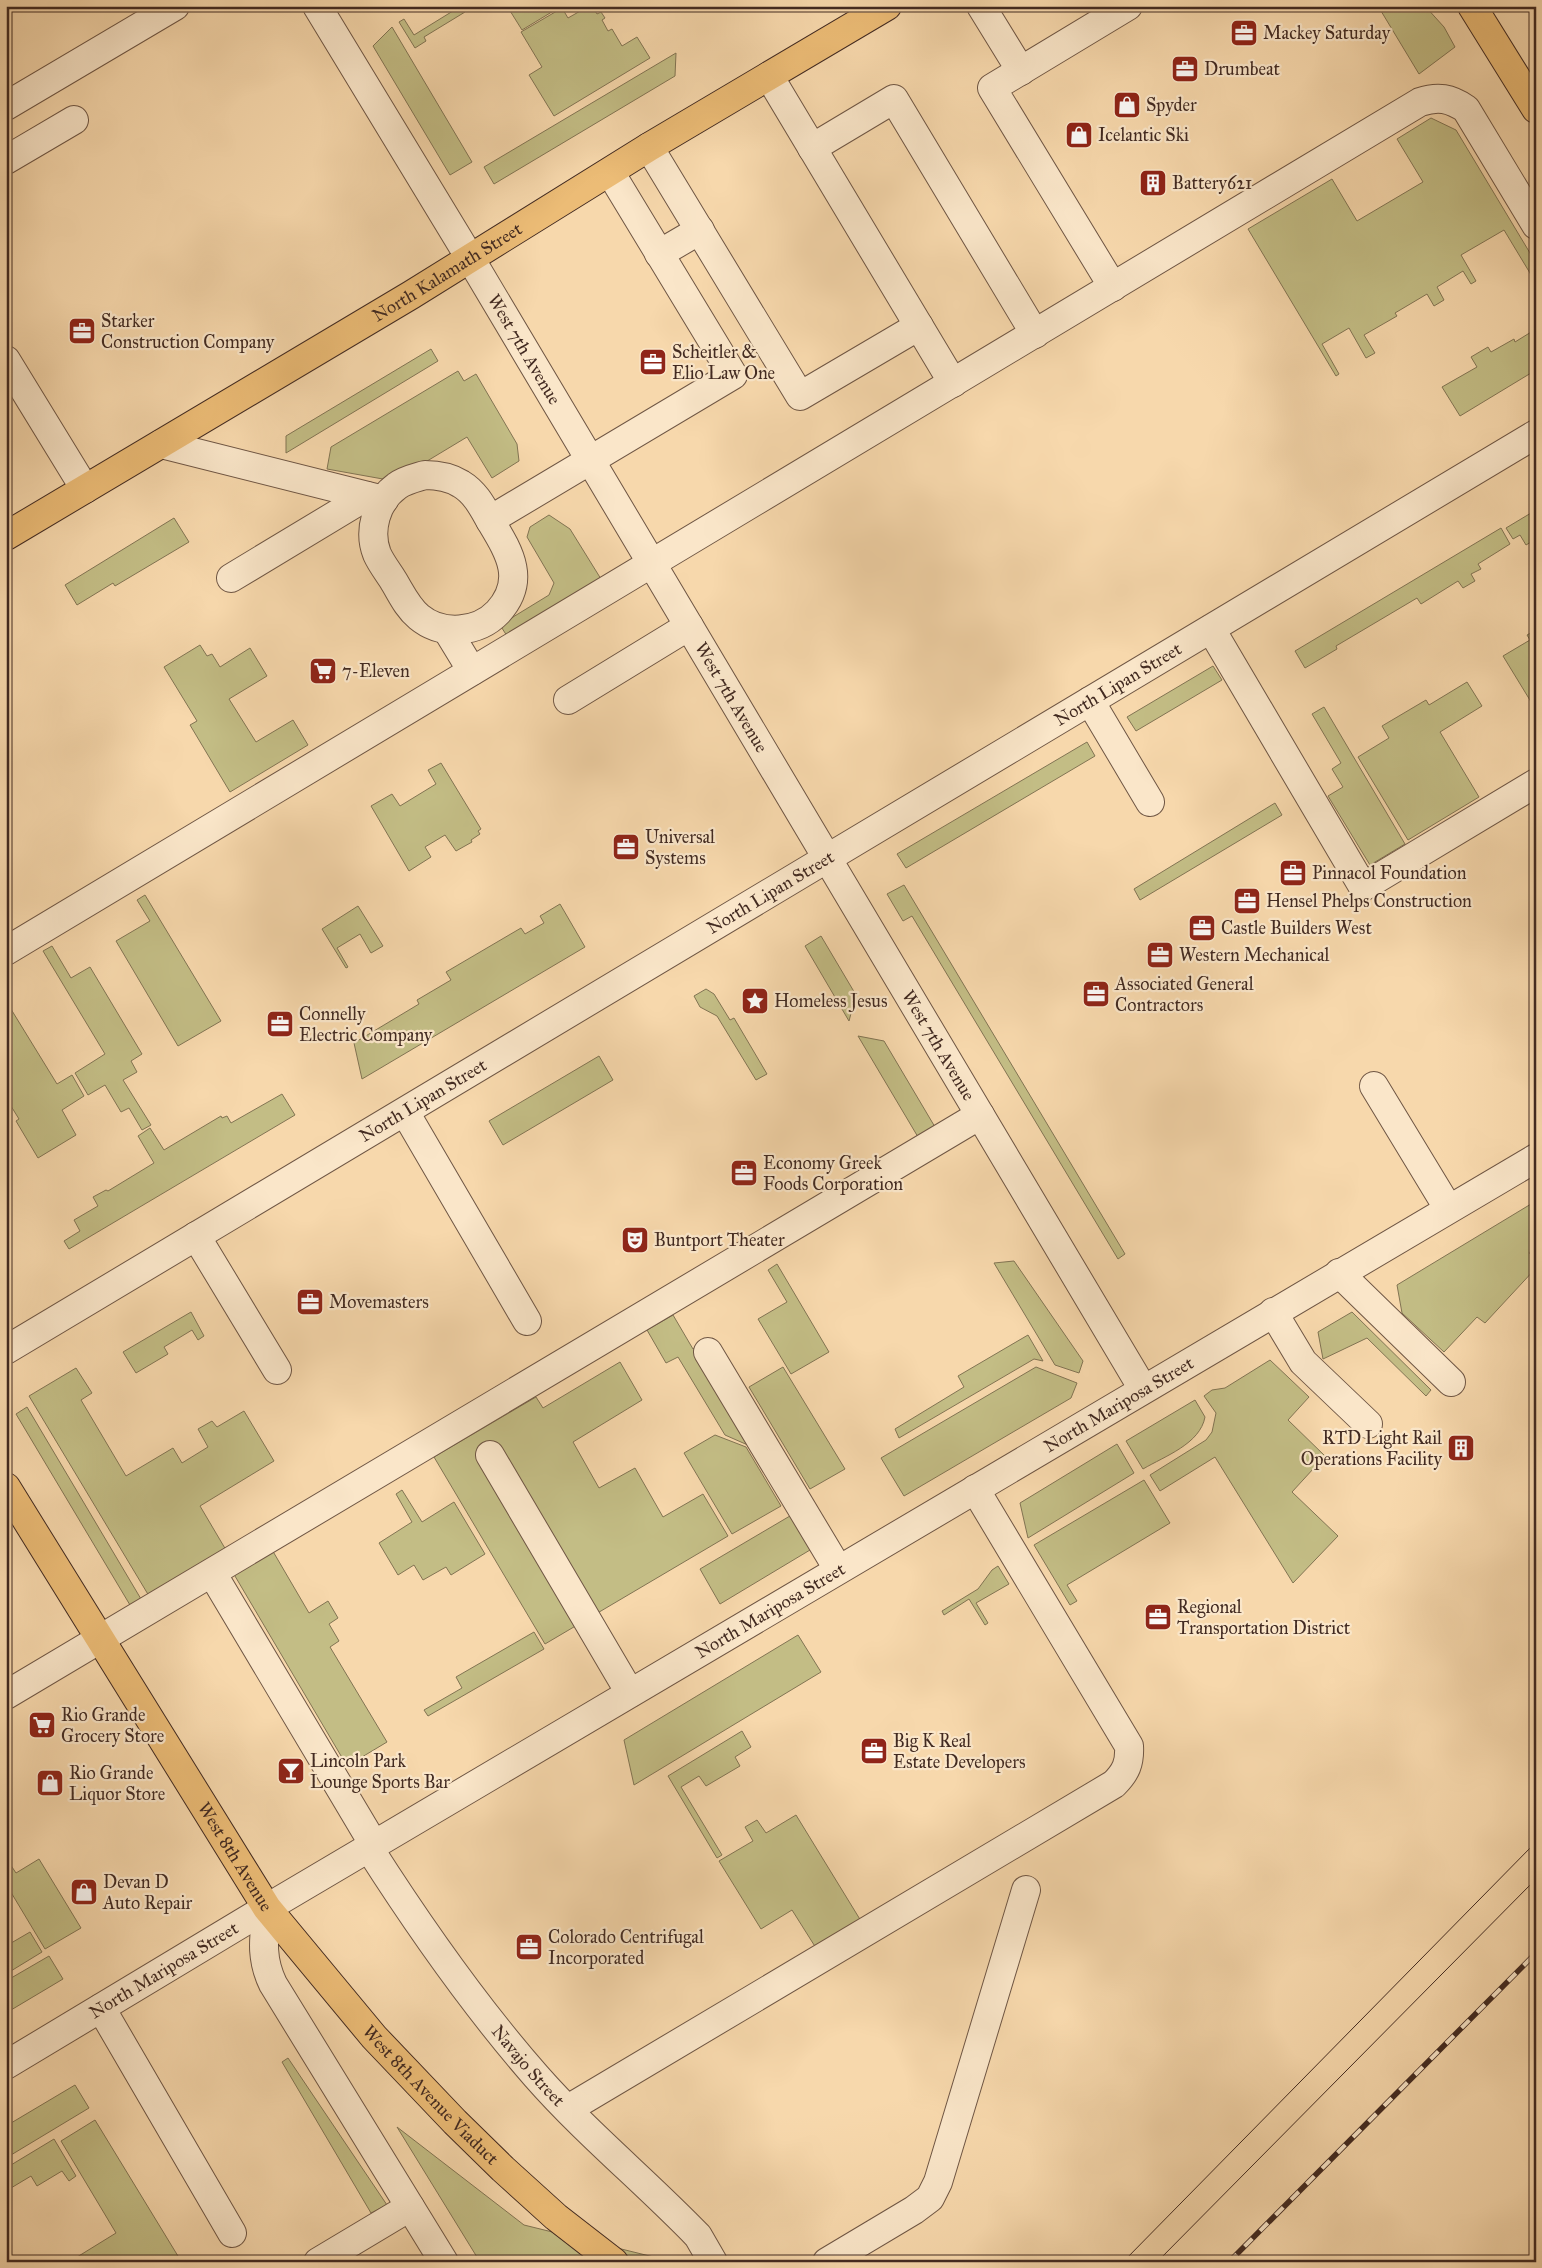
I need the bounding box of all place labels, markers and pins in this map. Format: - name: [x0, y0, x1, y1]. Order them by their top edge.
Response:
- office icon: Mackey Saturday: [1229, 18, 1259, 48]
- place label: Mackey Saturday: [1263, 22, 1391, 44]
- office icon: Drumbeat: [1170, 54, 1200, 84]
- place label: Drumbeat: [1204, 58, 1281, 80]
- shop icon: Spyder: [1112, 90, 1142, 120]
- place label: Spyder: [1146, 94, 1197, 116]
- shop icon: Icelantic Ski: [1064, 120, 1094, 150]
- place label: Icelantic Ski: [1098, 124, 1189, 146]
- building icon: Battery621: [1138, 168, 1168, 198]
- place label: Battery621: [1172, 172, 1252, 194]
- place label: Starker Construction Company: [101, 310, 275, 353]
- office icon: Starker Construction Company: [67, 316, 97, 346]
- place label: Scheitler & Elio Law One: [672, 341, 775, 384]
- office icon: Scheitler & Elio Law One: [638, 347, 668, 377]
- supermarket icon: 7-Eleven: [308, 656, 338, 686]
- place label: 7-Eleven: [342, 660, 410, 682]
- place label: Universal Systems: [645, 826, 715, 869]
- office icon: Universal Systems: [611, 832, 641, 862]
- office icon: Pinnacol Foundation: [1278, 858, 1308, 888]
- place label: Pinnacol Foundation: [1312, 862, 1467, 884]
- office icon: Hensel Phelps Construction: [1232, 886, 1262, 916]
- place label: Hensel Phelps Construction: [1266, 890, 1472, 912]
- office icon: Castle Builders West: [1187, 913, 1217, 943]
- place label: Castle Builders West: [1221, 917, 1372, 939]
- office icon: Western Mechanical: [1145, 940, 1175, 970]
- place label: Western Mechanical: [1179, 944, 1330, 966]
- place label: Associated General Contractors: [1114, 973, 1254, 1016]
- office icon: Associated General Contractors: [1081, 979, 1111, 1009]
- place icon: Homeless Jesus: [740, 986, 770, 1016]
- place label: Homeless Jesus: [774, 990, 888, 1013]
- place label: Connelly Electric Company: [299, 1003, 433, 1046]
- office icon: Connelly Electric Company: [265, 1009, 295, 1039]
- place label: Economy Greek Foods Corporation: [763, 1152, 903, 1195]
- office icon: Economy Greek Foods Corporation: [729, 1158, 759, 1188]
- theatre icon: Buntport Theater: [620, 1225, 650, 1255]
- place label: Buntport Theater: [654, 1229, 785, 1251]
- office icon: Movemasters: [295, 1287, 325, 1317]
- place label: Movemasters: [329, 1291, 429, 1313]
- place label: RTD Light Rail Operations Facility: [1301, 1427, 1443, 1470]
- building icon: RTD Light Rail Operations Facility: [1446, 1433, 1476, 1463]
- place label: Regional Transportation District: [1177, 1596, 1351, 1639]
- office icon: Regional Transportation District: [1143, 1602, 1173, 1632]
- place label: Rio Grande Grocery Store: [61, 1704, 164, 1747]
- supermarket icon: Rio Grande Grocery Store: [27, 1710, 57, 1740]
- place label: Big K Real Estate Developers: [893, 1730, 1026, 1773]
- office icon: Big K Real Estate Developers: [859, 1736, 889, 1766]
- place label: Lincoln Park Lounge Sports Bar: [310, 1750, 450, 1794]
- bar icon: Lincoln Park Lounge Sports Bar: [276, 1756, 306, 1786]
- place label: Rio Grande Liquor Store: [69, 1762, 165, 1806]
- shop icon: Rio Grande Liquor Store: [35, 1768, 65, 1798]
- place label: Devan D Auto Repair: [102, 1871, 193, 1914]
- shop icon: Devan D Auto Repair: [69, 1877, 99, 1907]
- place label: Colorado Centrifugal Incorporated: [548, 1926, 704, 1969]
- office icon: Colorado Centrifugal Incorporated: [514, 1932, 544, 1962]

